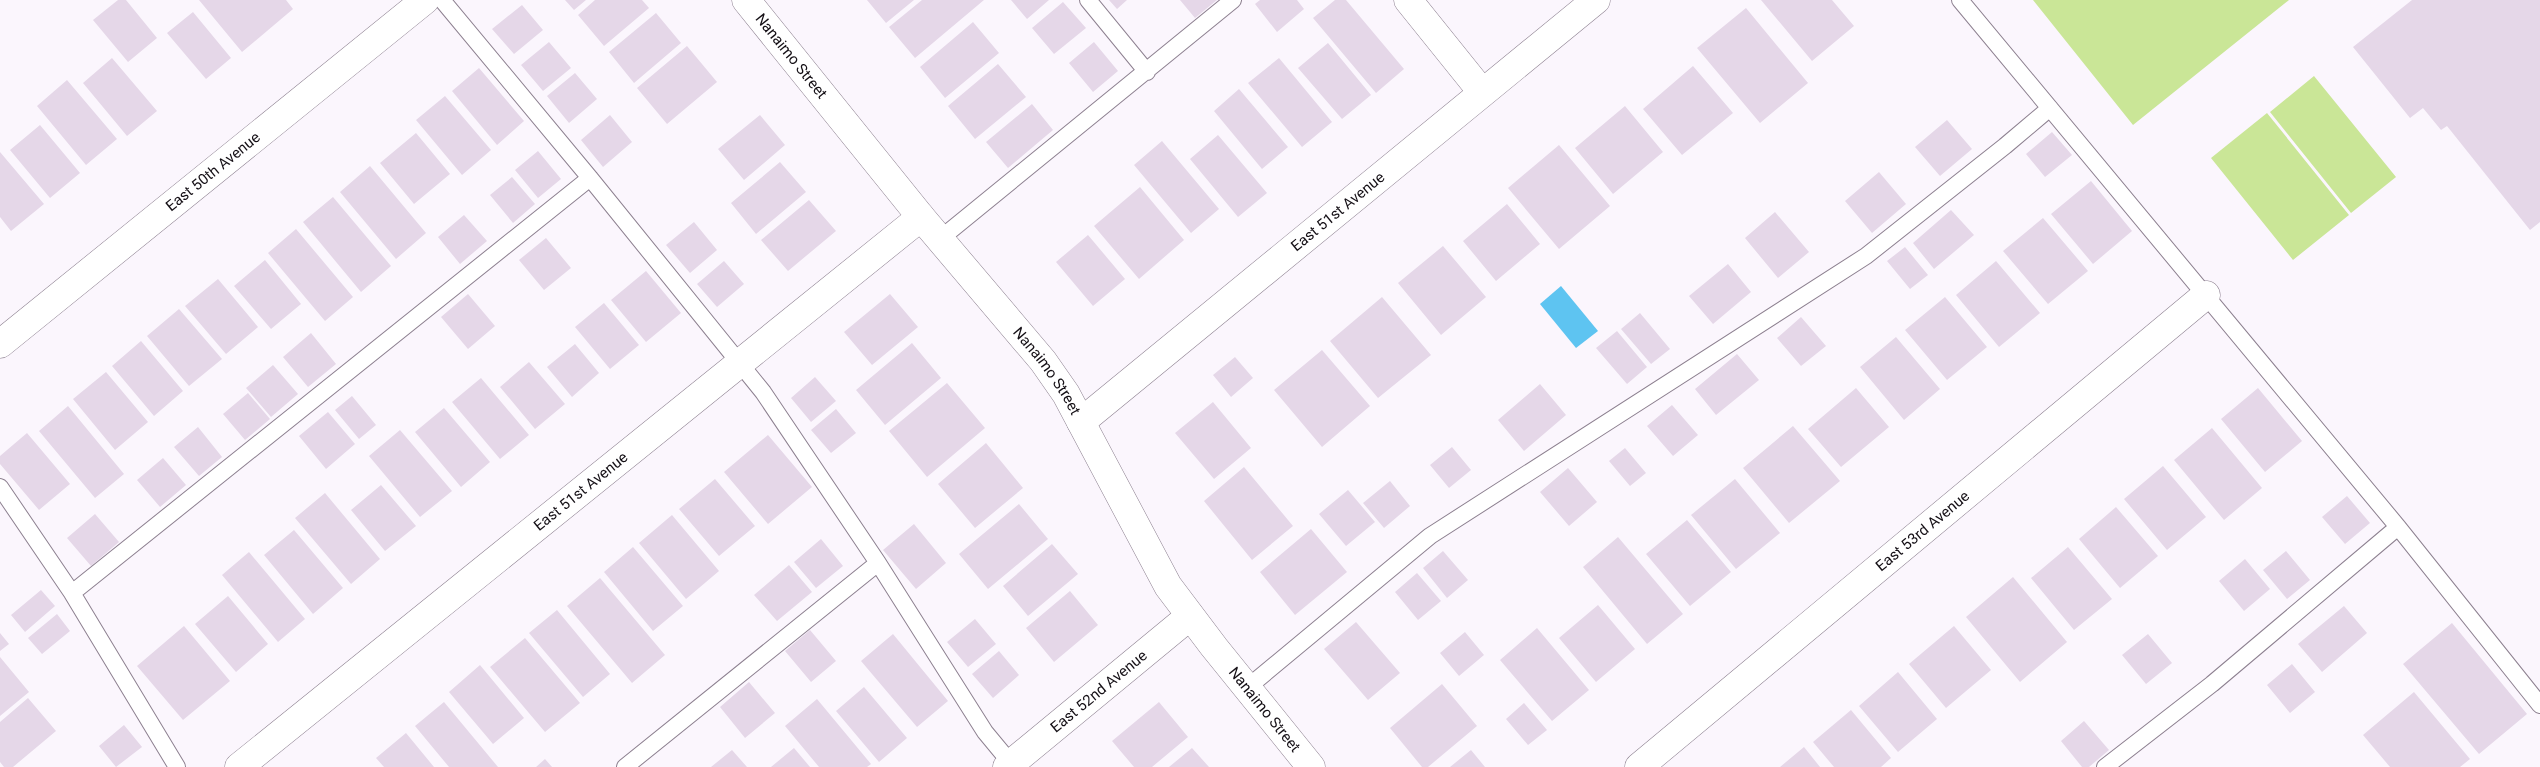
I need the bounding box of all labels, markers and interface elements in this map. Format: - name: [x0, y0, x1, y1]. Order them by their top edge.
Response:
- street label: Nanaimo Street: [752, 10, 831, 102]
- street label: East 50th Avenue: [162, 128, 264, 215]
- street label: East 51st Avenue: [1287, 168, 1388, 255]
- street label: Nanaimo Street: [1009, 323, 1084, 418]
- street label: East 51st Avenue: [530, 448, 631, 535]
- street label: East 53rd Avenue: [1872, 487, 1973, 575]
- street label: East 52nd Avenue: [1047, 646, 1151, 736]
- street label: Nanaimo Street: [1225, 663, 1304, 756]

